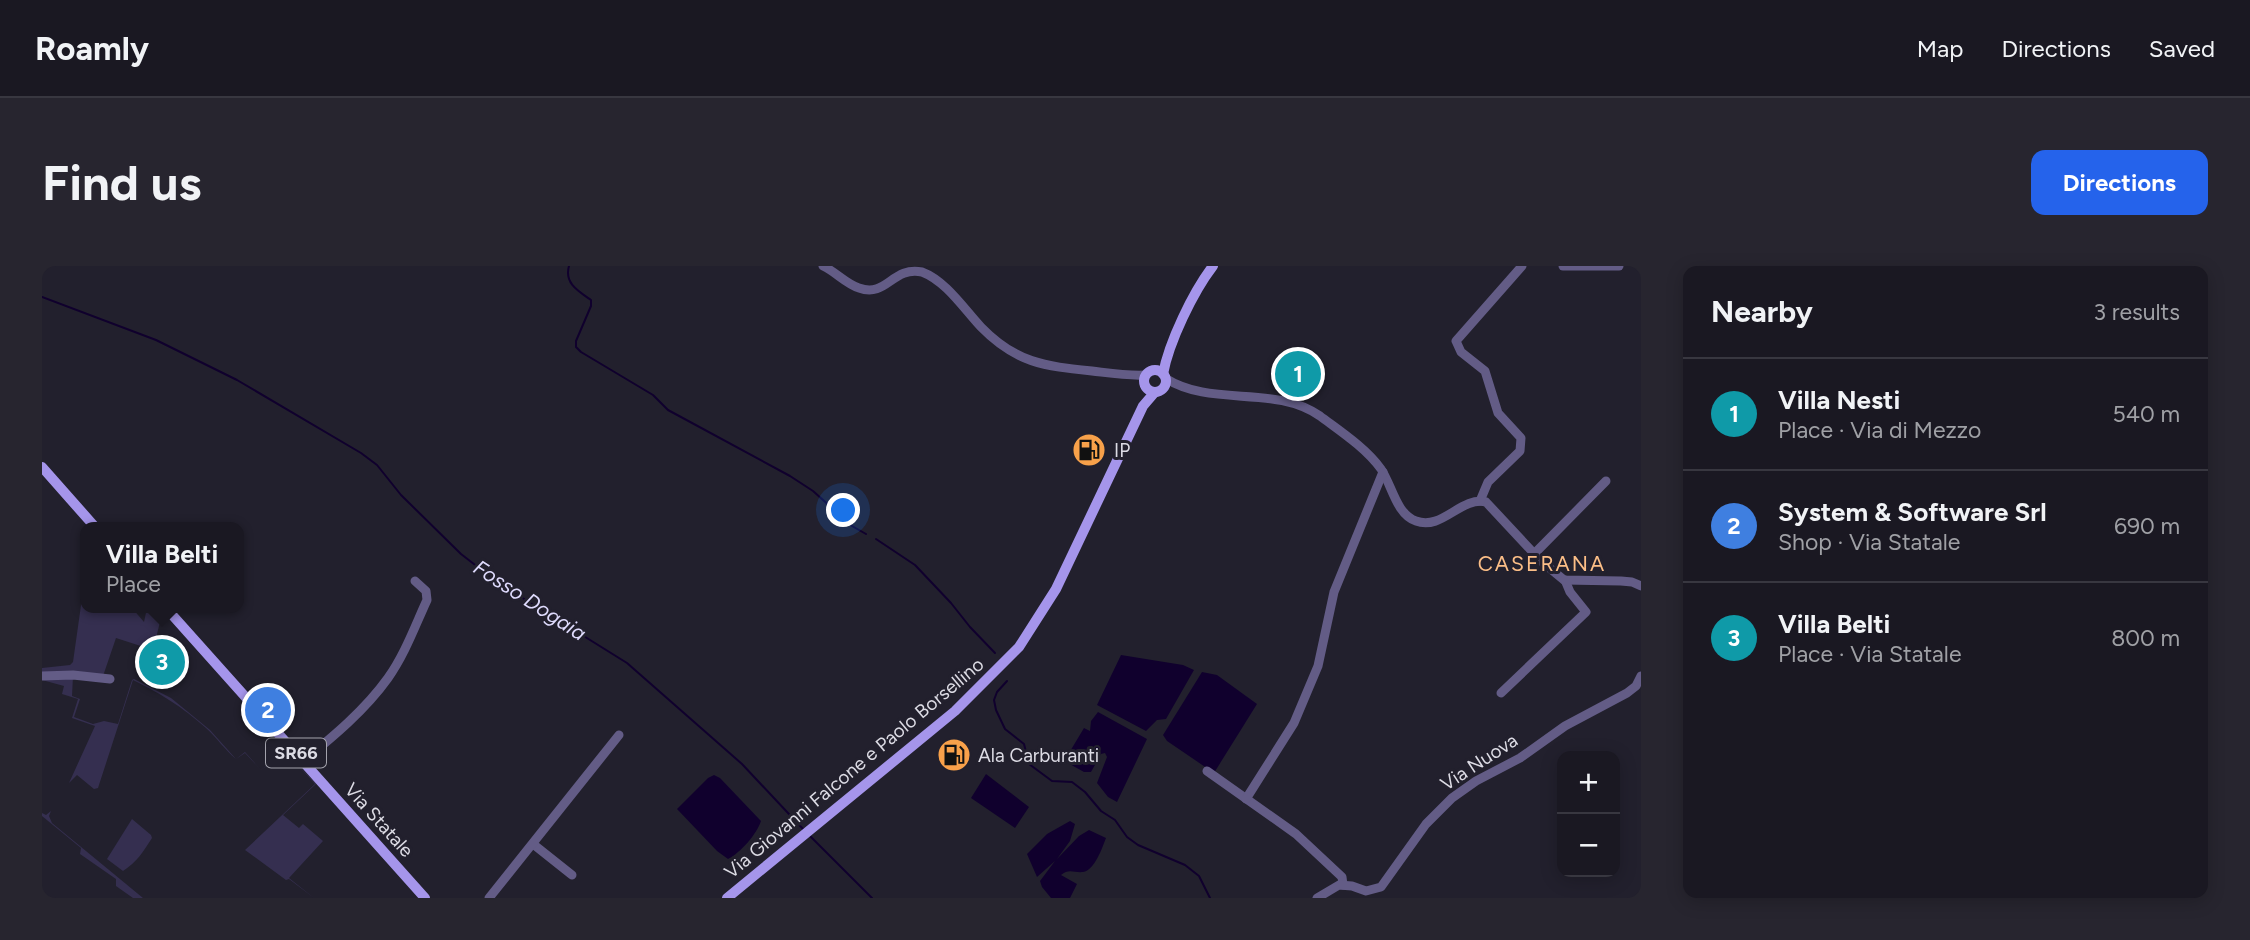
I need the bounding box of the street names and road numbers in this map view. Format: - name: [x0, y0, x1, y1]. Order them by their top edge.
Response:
- street label: Via Giovanni Falcone e Paolo Borsellino: [720, 653, 988, 883]
- street label: Via Nuova: [1436, 729, 1522, 795]
- road number: SR66: [266, 738, 326, 768]
- street label: Via Statale: [340, 778, 418, 862]

